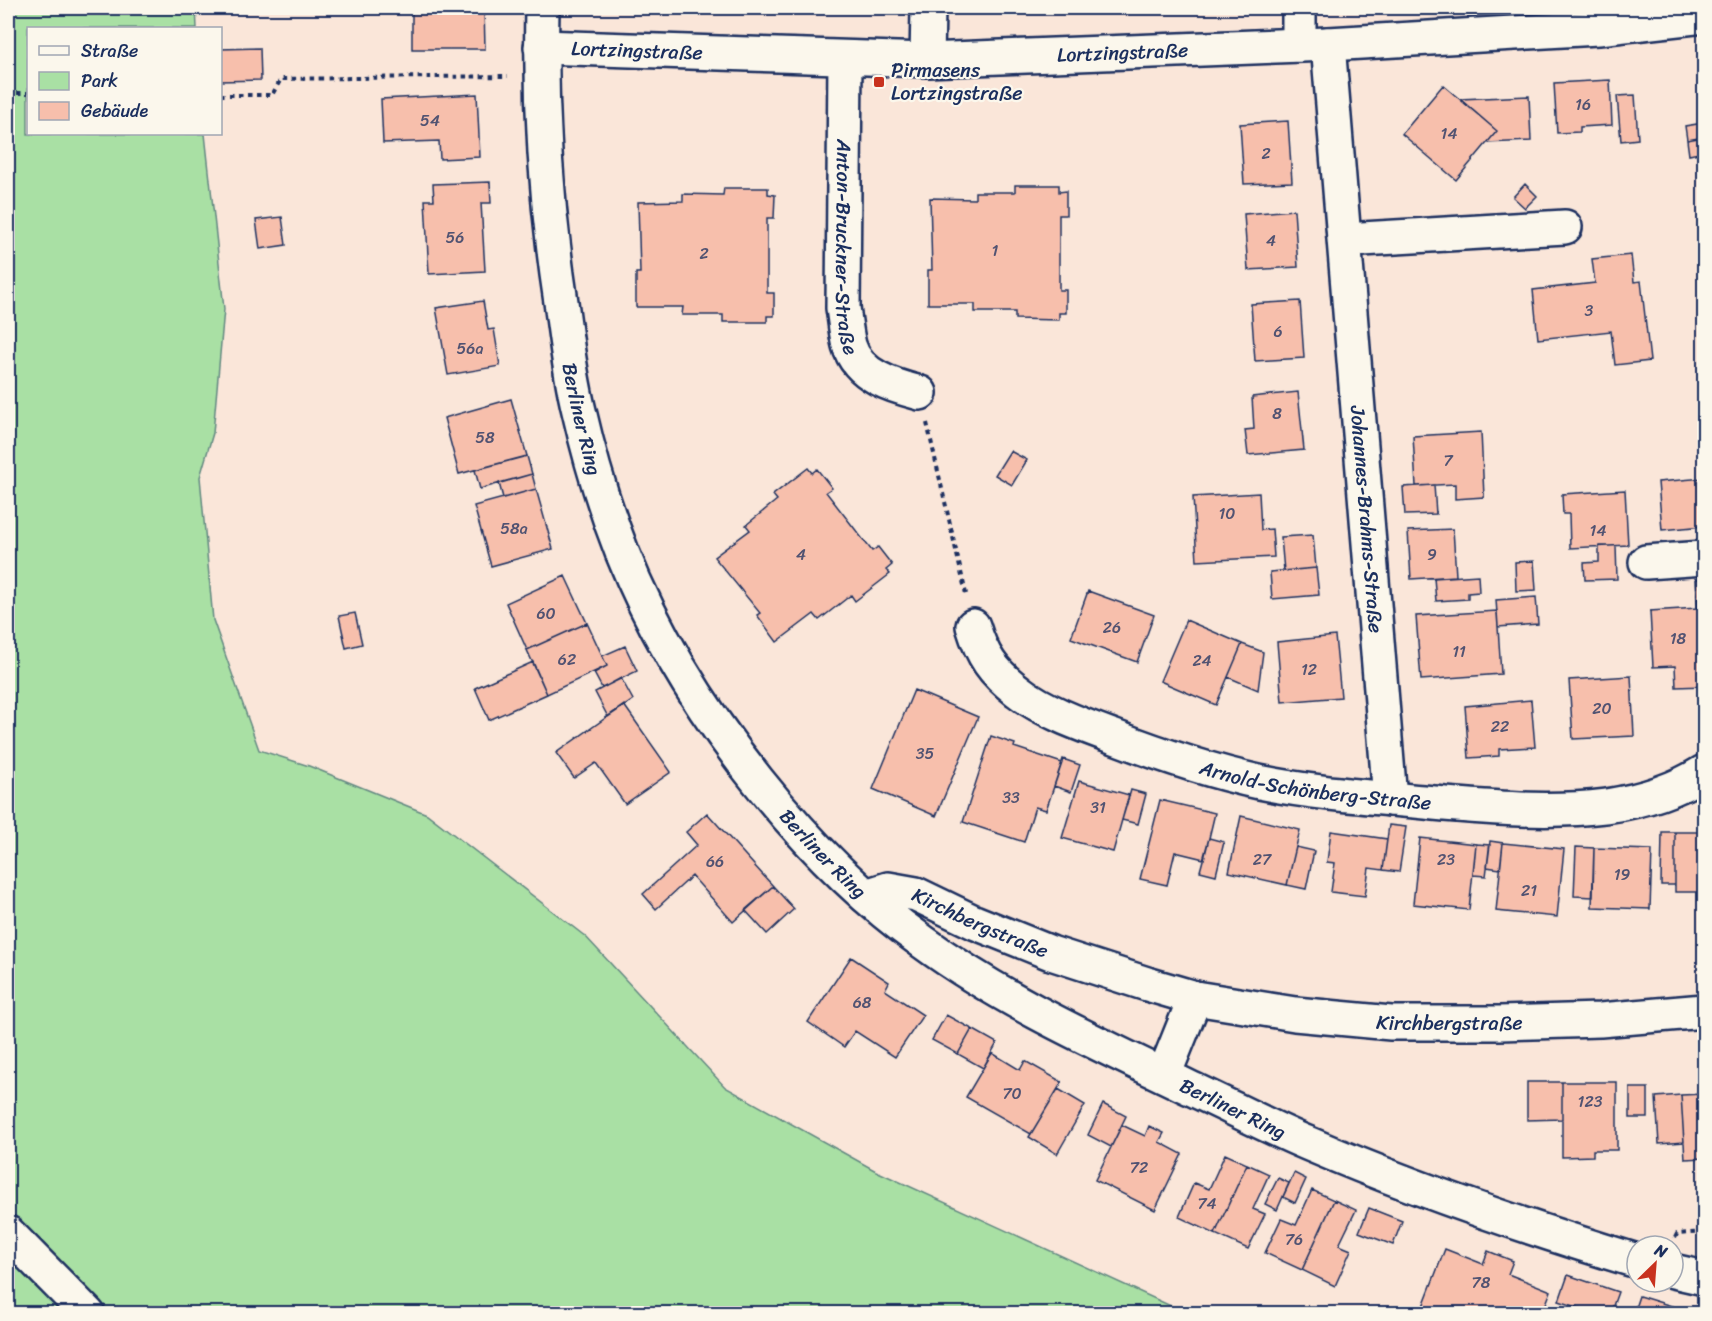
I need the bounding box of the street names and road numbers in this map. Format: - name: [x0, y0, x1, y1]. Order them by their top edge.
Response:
- street label: Lortzingstraße: [571, 31, 703, 70]
- street label: Lortzingstraße: [1056, 32, 1189, 72]
- street label: Anton-Bruckner-Straße: [825, 138, 869, 360]
- street label: Berliner Ring: [552, 360, 612, 480]
- street label: Johannes-Brahms-Straße: [1340, 403, 1394, 634]
- street label: Arnold-Schönberg-Straße: [1195, 750, 1433, 820]
- street label: Berliner Ring: [770, 800, 875, 907]
- street label: Kirchbergstraße: [906, 877, 1054, 968]
- street label: Kirchbergstraße: [1375, 1004, 1523, 1041]
- street label: Berliner Ring: [1174, 1068, 1292, 1149]

